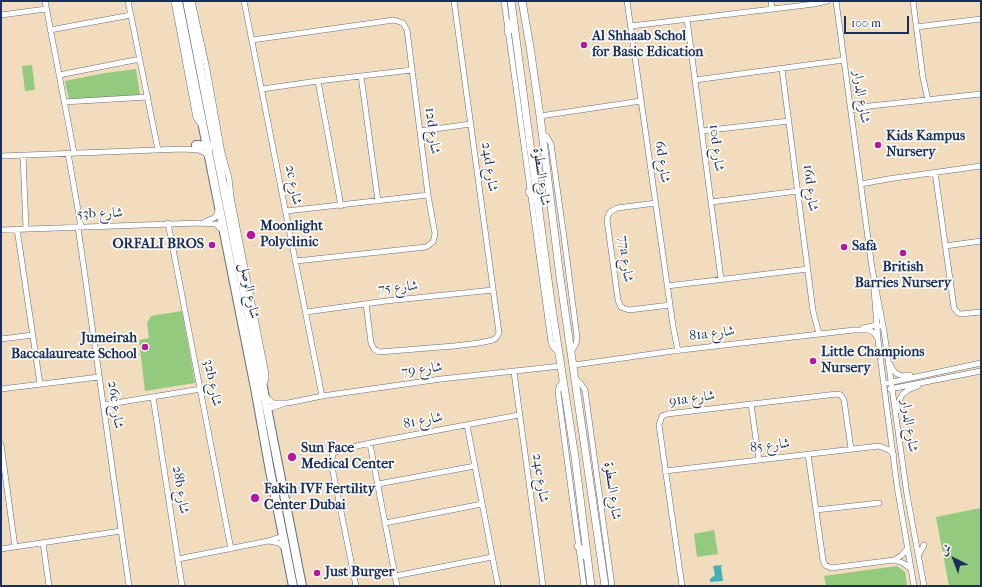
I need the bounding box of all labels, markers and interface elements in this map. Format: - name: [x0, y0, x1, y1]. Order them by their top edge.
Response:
- scale bar: [846, 8, 911, 34]
- text: 100 m: [851, 16, 881, 30]
- place label: Al Shhaab Schol for Basic Edication: [592, 29, 703, 62]
- marker: Al Shhaab Schol for Basic Edication: [579, 40, 589, 50]
- street label: شارع الدرار: [849, 69, 873, 125]
- street label: 12d شارع: [421, 107, 443, 155]
- street label: 10d شارع: [705, 123, 727, 173]
- place label: Kids Kampus Nursery: [886, 129, 965, 162]
- street label: 6d شارع: [651, 140, 673, 184]
- marker: Kids Kampus Nursery: [873, 140, 883, 150]
- street label: 24d شارع: [477, 141, 501, 193]
- street label: شارع السطوة: [529, 147, 553, 207]
- street label: 2c شارع: [281, 163, 305, 207]
- street label: 16d شارع: [799, 163, 821, 213]
- street label: 53b شارع: [77, 205, 123, 223]
- place label: Moonlight Polyclinic: [260, 219, 323, 252]
- marker: Moonlight Polyclinic: [245, 229, 257, 241]
- street label: 77a شارع: [614, 235, 636, 283]
- place label: ORFALI BROS: [113, 237, 204, 253]
- place label: Safa: [852, 239, 877, 255]
- marker: ORFALI BROS: [207, 240, 217, 250]
- marker: Safa: [839, 242, 849, 252]
- marker: British Barries Nursery: [898, 248, 908, 258]
- place label: British Barries Nursery: [855, 260, 951, 292]
- street label: شارع الوصل: [235, 262, 263, 320]
- street label: شارع 75: [377, 278, 419, 298]
- street label: 81a شارع: [688, 323, 736, 345]
- place label: Jumeirah Baccalaureate School: [11, 331, 137, 364]
- marker: Jumeirah Baccalaureate School: [140, 342, 150, 352]
- place label: Little Champions Nursery: [821, 345, 924, 378]
- marker: Little Champions Nursery: [808, 356, 818, 366]
- street label: 32b شارع: [199, 358, 225, 408]
- street label: شارع 79: [400, 359, 444, 381]
- street label: 26c شارع: [103, 380, 127, 430]
- street label: 91a شارع: [668, 387, 716, 411]
- street label: شارع الدرار: [897, 398, 921, 454]
- street label: شارع 81: [402, 409, 444, 433]
- street label: شارع 85: [749, 435, 791, 457]
- place label: Sun Face Medical Center: [301, 441, 394, 474]
- marker: Sun Face Medical Center: [286, 451, 298, 463]
- street label: 24e شارع: [528, 452, 552, 504]
- street label: شارع السطوة: [600, 461, 624, 521]
- street label: 28b شارع: [168, 465, 192, 515]
- place label: Fakih IVF Fertility Center Dubai: [264, 482, 375, 514]
- marker: Fakih IVF Fertility Center Dubai: [249, 492, 261, 504]
- north arrow: [934, 539, 974, 579]
- text: ش: [937, 541, 954, 558]
- place label: Just Burger: [325, 565, 394, 581]
- marker: Just Burger: [312, 568, 322, 578]

